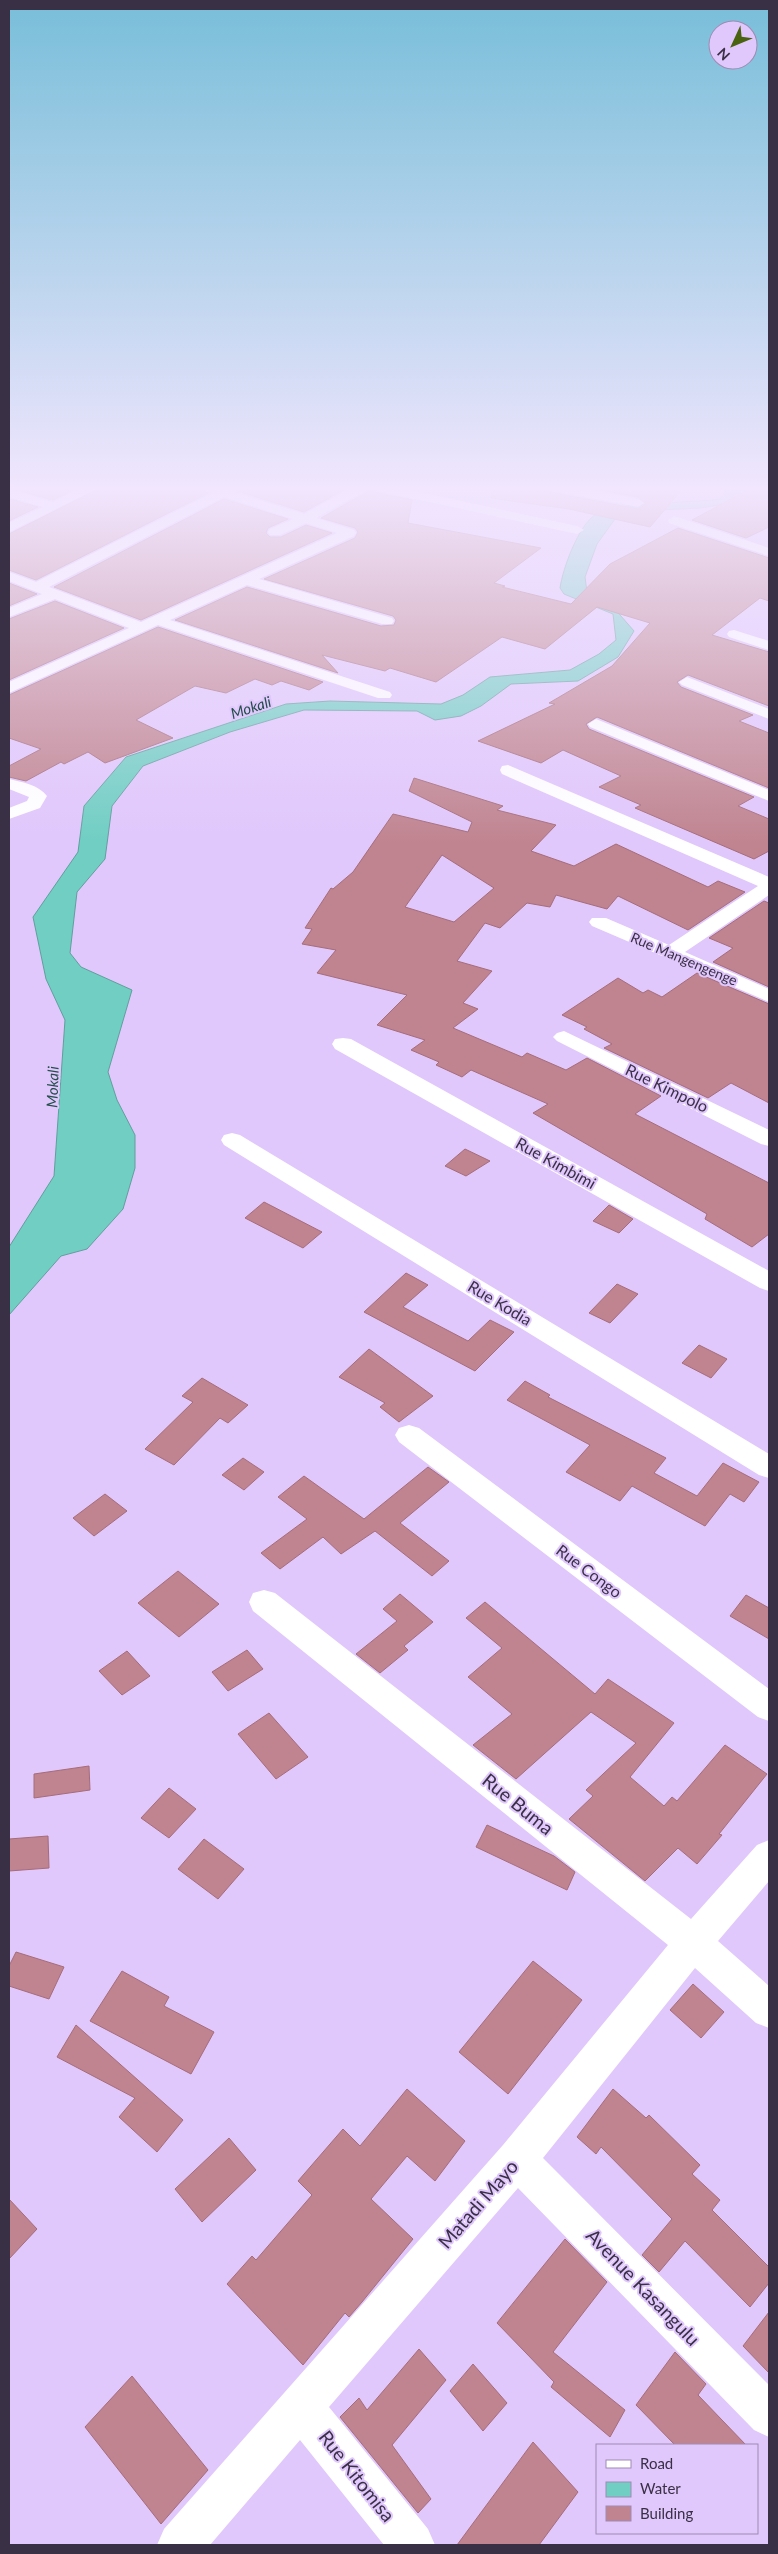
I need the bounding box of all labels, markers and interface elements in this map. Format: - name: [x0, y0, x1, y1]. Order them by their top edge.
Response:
- north arrow: [708, 20, 758, 70]
- text: N: [713, 45, 733, 64]
- water label: Mokali: [228, 692, 274, 722]
- street label: Rue Mangengenge: [628, 928, 740, 989]
- street label: Rue Kimpolo: [623, 1059, 712, 1116]
- water label: Mokali: [42, 1065, 62, 1108]
- street label: Rue Kimbimi: [513, 1133, 600, 1192]
- street label: Rue Kodia: [465, 1276, 536, 1329]
- street label: Rue Congo: [553, 1540, 626, 1601]
- street label: Rue Buma: [478, 1768, 558, 1839]
- street label: Matadi Mayo: [433, 2155, 522, 2253]
- street label: Avenue Kasangulu: [582, 2223, 705, 2350]
- street label: Rue Kitomisa: [315, 2425, 400, 2526]
- legend: [596, 2444, 758, 2534]
- text: Road: [640, 2454, 673, 2472]
- text: Water: [640, 2479, 681, 2497]
- text: Building: [640, 2504, 693, 2522]

